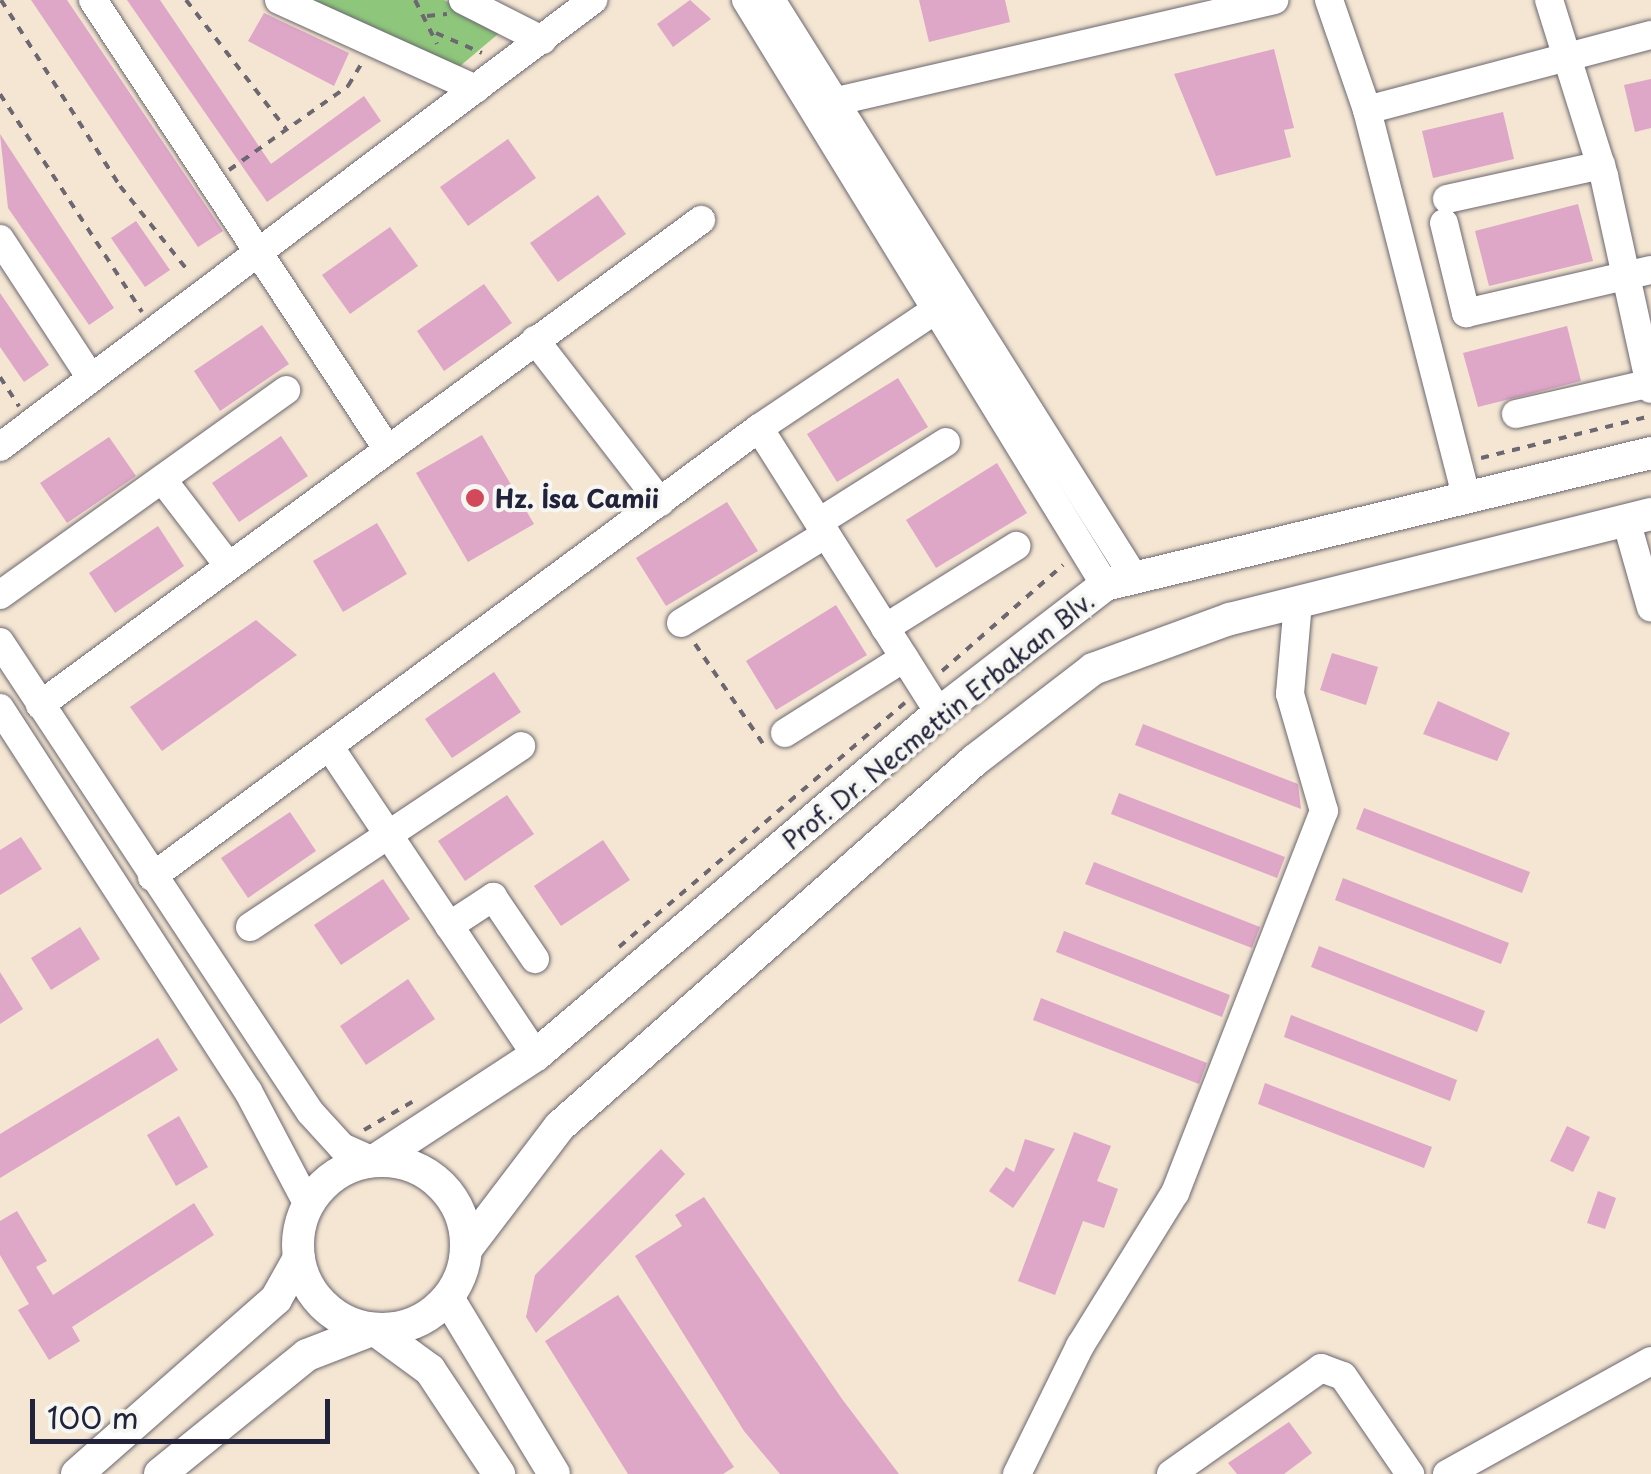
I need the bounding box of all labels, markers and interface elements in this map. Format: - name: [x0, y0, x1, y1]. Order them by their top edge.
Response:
- place label: Hz. İsa Camii: [495, 483, 663, 513]
- marker: Hz. İsa Camii: [464, 487, 486, 509]
- street label: Prof. Dr. Necmettin Erbakan Blv.: [776, 585, 1100, 855]
- scale bar: [35, 1379, 335, 1441]
- text: 100 m: [47, 1394, 139, 1439]

